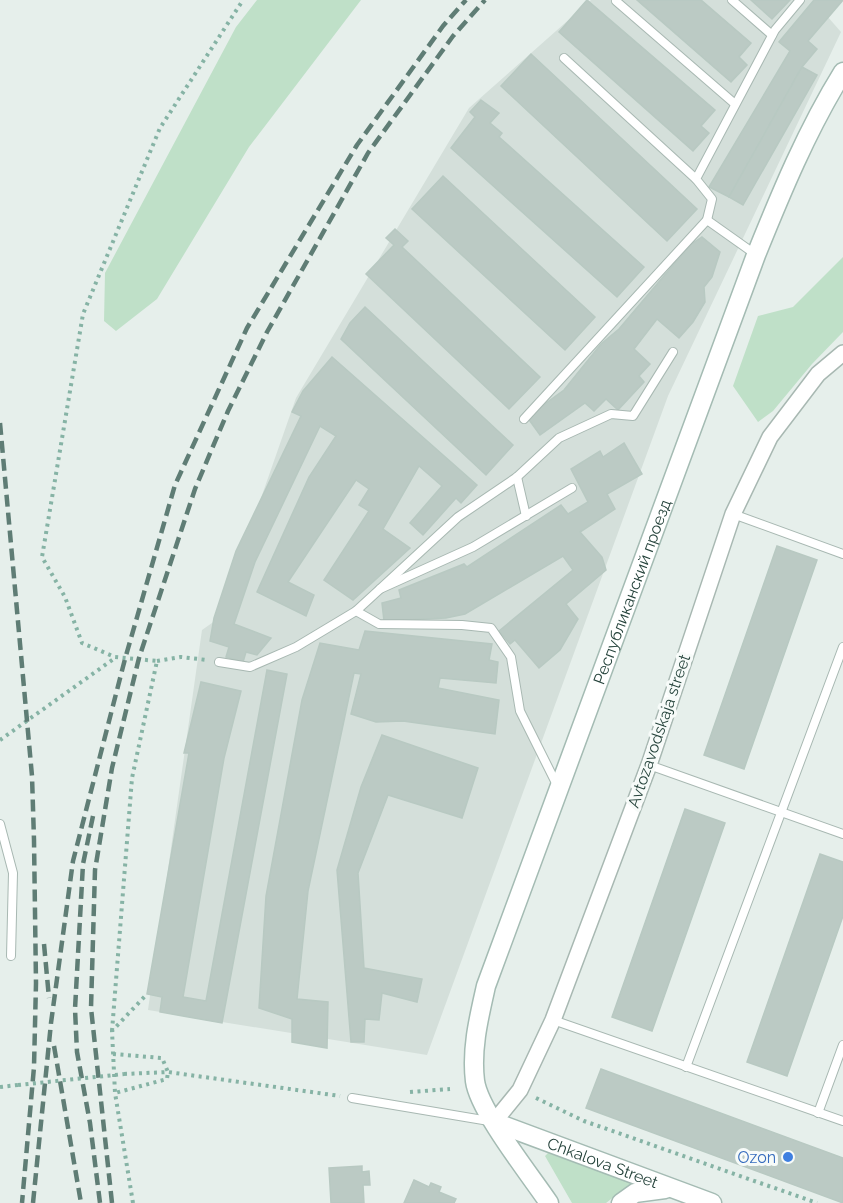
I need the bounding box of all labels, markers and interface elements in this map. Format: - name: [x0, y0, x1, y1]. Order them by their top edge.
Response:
- street label: Республиканский проезд: [589, 497, 674, 687]
- street label: Avtozavodskaja street: [624, 651, 694, 810]
- street label: Chkalova Street: [545, 1133, 661, 1192]
- place label: Ozon: [737, 1148, 776, 1167]
- marker: Ozon: [781, 1150, 795, 1164]

